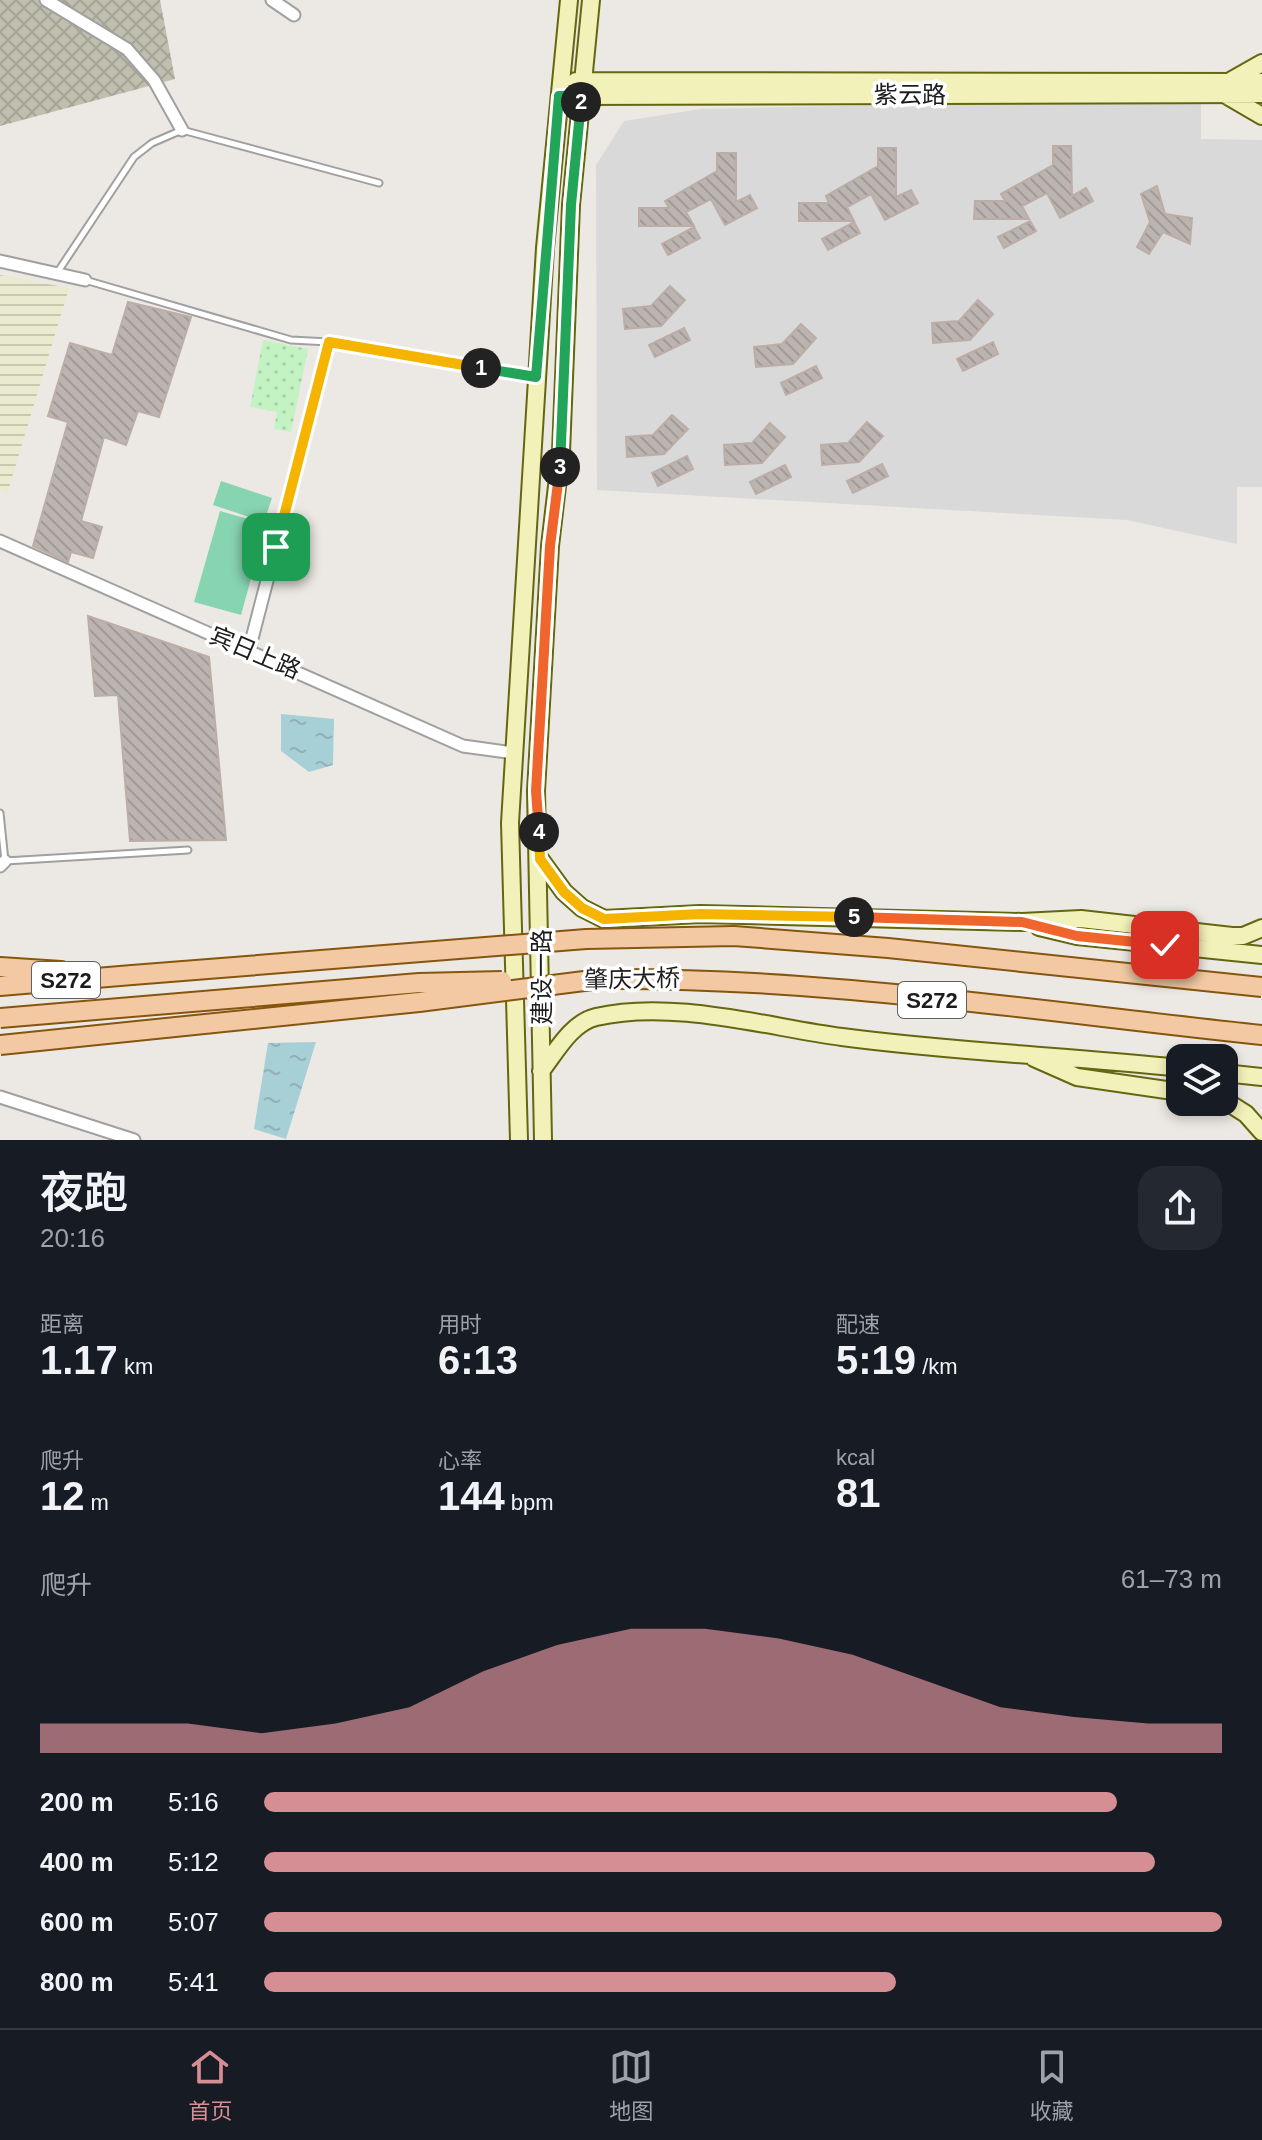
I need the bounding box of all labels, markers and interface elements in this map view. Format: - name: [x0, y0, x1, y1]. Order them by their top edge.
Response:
- street label: 紫云路: [874, 81, 946, 108]
- pin: 2: [561, 82, 601, 122]
- text: 2: [575, 89, 587, 114]
- pin: 1: [461, 348, 501, 388]
- text: 1: [475, 355, 487, 380]
- pin: 3: [540, 447, 580, 487]
- text: 3: [554, 454, 566, 479]
- pin: [242, 513, 310, 581]
- icon: arrive: [254, 525, 298, 569]
- street label: 宾日上路: [206, 621, 305, 684]
- pin: 4: [519, 812, 559, 852]
- text: 4: [533, 819, 545, 844]
- pin: 5: [834, 897, 874, 937]
- text: 5: [848, 904, 860, 929]
- pin: [1131, 911, 1199, 979]
- icon: check: [1143, 923, 1187, 967]
- street label: 建设一路: [528, 929, 555, 1025]
- road number: S272: [32, 962, 100, 998]
- street label: 肇庆大桥: [584, 964, 680, 993]
- road number: S272: [898, 982, 966, 1018]
- map controls: [1166, 1044, 1238, 1116]
- button: layers: [1166, 1044, 1238, 1116]
- button: share: [1138, 1166, 1222, 1250]
- text: 夜跑: [40, 1168, 128, 1217]
- text: 20:16: [40, 1223, 105, 1253]
- text: 距离: [40, 1312, 84, 1337]
- text: 用时: [438, 1312, 482, 1337]
- text: 配速: [836, 1312, 880, 1337]
- text: 1.17: [40, 1338, 118, 1382]
- text: 6:13: [438, 1338, 518, 1382]
- text: 5:19: [836, 1338, 916, 1382]
- text: km: [118, 1354, 153, 1379]
- text: /km: [916, 1354, 958, 1379]
- text: kcal: [836, 1445, 875, 1470]
- text: 爬升: [40, 1448, 84, 1473]
- text: 心率: [438, 1448, 482, 1473]
- text: 81: [836, 1471, 881, 1515]
- text: 12: [40, 1474, 85, 1518]
- text: 144: [438, 1474, 505, 1518]
- text: m: [85, 1490, 109, 1515]
- text: bpm: [505, 1490, 554, 1515]
- text: 61–73 m: [1121, 1564, 1222, 1594]
- text: 爬升: [40, 1570, 92, 1600]
- text: 200 m: [40, 1787, 114, 1817]
- text: 5:16: [168, 1787, 219, 1817]
- text: 400 m: [40, 1847, 114, 1877]
- text: 5:12: [168, 1847, 219, 1877]
- text: 600 m: [40, 1907, 114, 1937]
- text: 5:07: [168, 1907, 219, 1937]
- text: 800 m: [40, 1967, 114, 1997]
- text: 5:41: [168, 1967, 219, 1997]
- tab: 首页: [188, 2045, 232, 2125]
- tab: 地图: [609, 2045, 653, 2125]
- tab: 收藏: [1030, 2045, 1074, 2125]

